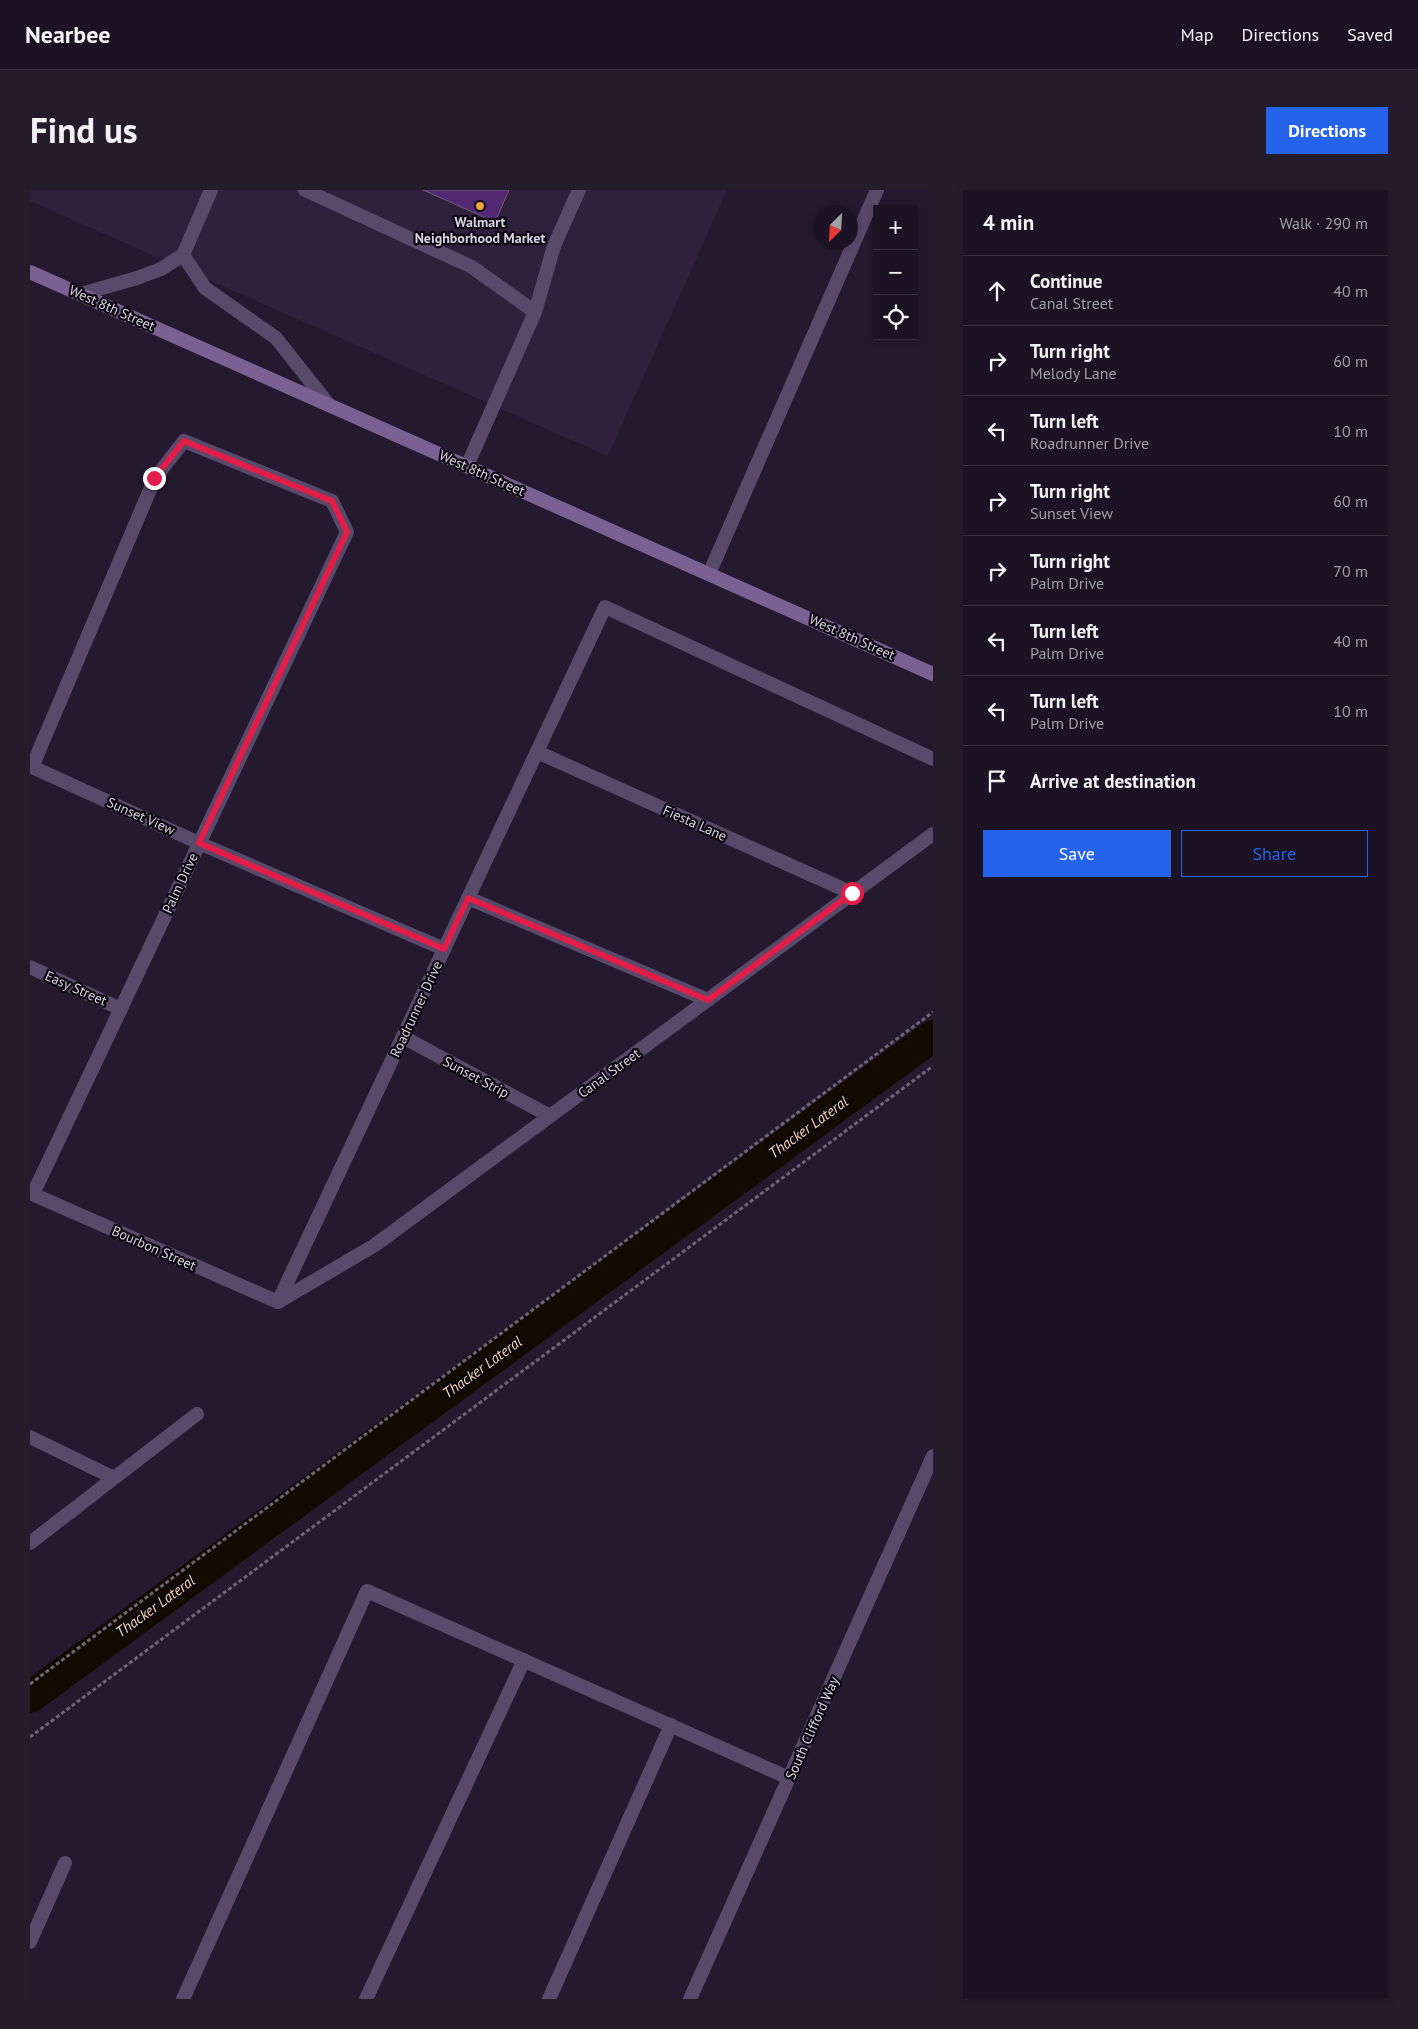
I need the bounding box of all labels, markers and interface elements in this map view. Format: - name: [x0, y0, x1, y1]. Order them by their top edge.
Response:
- text: Nearbee: [25, 19, 110, 50]
- text: Map: [1181, 23, 1213, 46]
- text: Directions: [1241, 23, 1319, 46]
- text: Saved: [1347, 23, 1393, 46]
- text: Find us: [30, 107, 138, 153]
- button: Directions: [1266, 107, 1388, 154]
- marker: Walmart Neighborhood Market: [474, 200, 486, 212]
- north arrow: [813, 205, 858, 250]
- map controls: [873, 205, 918, 340]
- button: +: [873, 205, 918, 250]
- text: 4 min: [983, 209, 1034, 236]
- place label: Walmart Neighborhood Market: [415, 213, 545, 247]
- text: Walk · 290 m: [1279, 213, 1368, 233]
- button: −: [873, 250, 918, 295]
- text: Continue: [1030, 269, 1102, 293]
- icon: ahead: [983, 277, 1011, 305]
- street label: West 8th Street: [66, 281, 158, 335]
- text: 40 m: [1333, 281, 1368, 301]
- text: Canal Street: [1030, 293, 1113, 313]
- button: locate: [873, 295, 918, 340]
- text: Turn right: [1030, 339, 1110, 363]
- icon: right: [983, 347, 1011, 375]
- text: 60 m: [1333, 351, 1368, 371]
- text: Melody Lane: [1030, 363, 1117, 383]
- text: Turn left: [1030, 409, 1099, 433]
- icon: left: [983, 417, 1011, 445]
- text: 10 m: [1333, 421, 1368, 441]
- text: Roadrunner Drive: [1030, 433, 1149, 453]
- street label: West 8th Street: [436, 446, 528, 500]
- route end: [143, 467, 166, 490]
- text: Turn right: [1030, 479, 1110, 503]
- icon: right: [983, 487, 1011, 515]
- text: 60 m: [1333, 491, 1368, 511]
- text: Sunset View: [1030, 503, 1113, 523]
- text: Turn right: [1030, 549, 1110, 573]
- icon: right: [983, 557, 1011, 585]
- text: 70 m: [1333, 561, 1368, 581]
- text: Palm Drive: [1030, 573, 1104, 593]
- street label: West 8th Street: [806, 610, 898, 664]
- text: Turn left: [1030, 619, 1099, 643]
- icon: left: [983, 627, 1011, 655]
- text: 40 m: [1333, 631, 1368, 651]
- text: Palm Drive: [1030, 643, 1104, 663]
- text: Turn left: [1030, 689, 1099, 713]
- icon: left: [983, 697, 1011, 725]
- text: 10 m: [1333, 701, 1368, 721]
- text: Palm Drive: [1030, 713, 1104, 733]
- icon: arrive: [983, 767, 1011, 795]
- text: Arrive at destination: [1030, 769, 1196, 793]
- street label: Sunset View: [104, 793, 178, 839]
- street label: Fiesta Lane: [660, 801, 730, 845]
- button: Save: [983, 830, 1171, 877]
- button: Share: [1181, 830, 1368, 877]
- street label: Palm Drive: [158, 850, 202, 916]
- route start: [841, 882, 864, 905]
- street label: Roadrunner Drive: [386, 958, 446, 1060]
- street label: Easy Street: [42, 966, 110, 1010]
- street label: Canal Street: [574, 1044, 644, 1102]
- street label: Sunset Strip: [440, 1052, 512, 1102]
- water label: Thacker Lateral: [764, 1092, 852, 1162]
- street label: Bourbon Street: [109, 1221, 199, 1275]
- water label: Thacker Lateral: [438, 1332, 526, 1402]
- water label: Thacker Lateral: [111, 1571, 199, 1641]
- street label: South Clifford Way: [781, 1673, 843, 1782]

